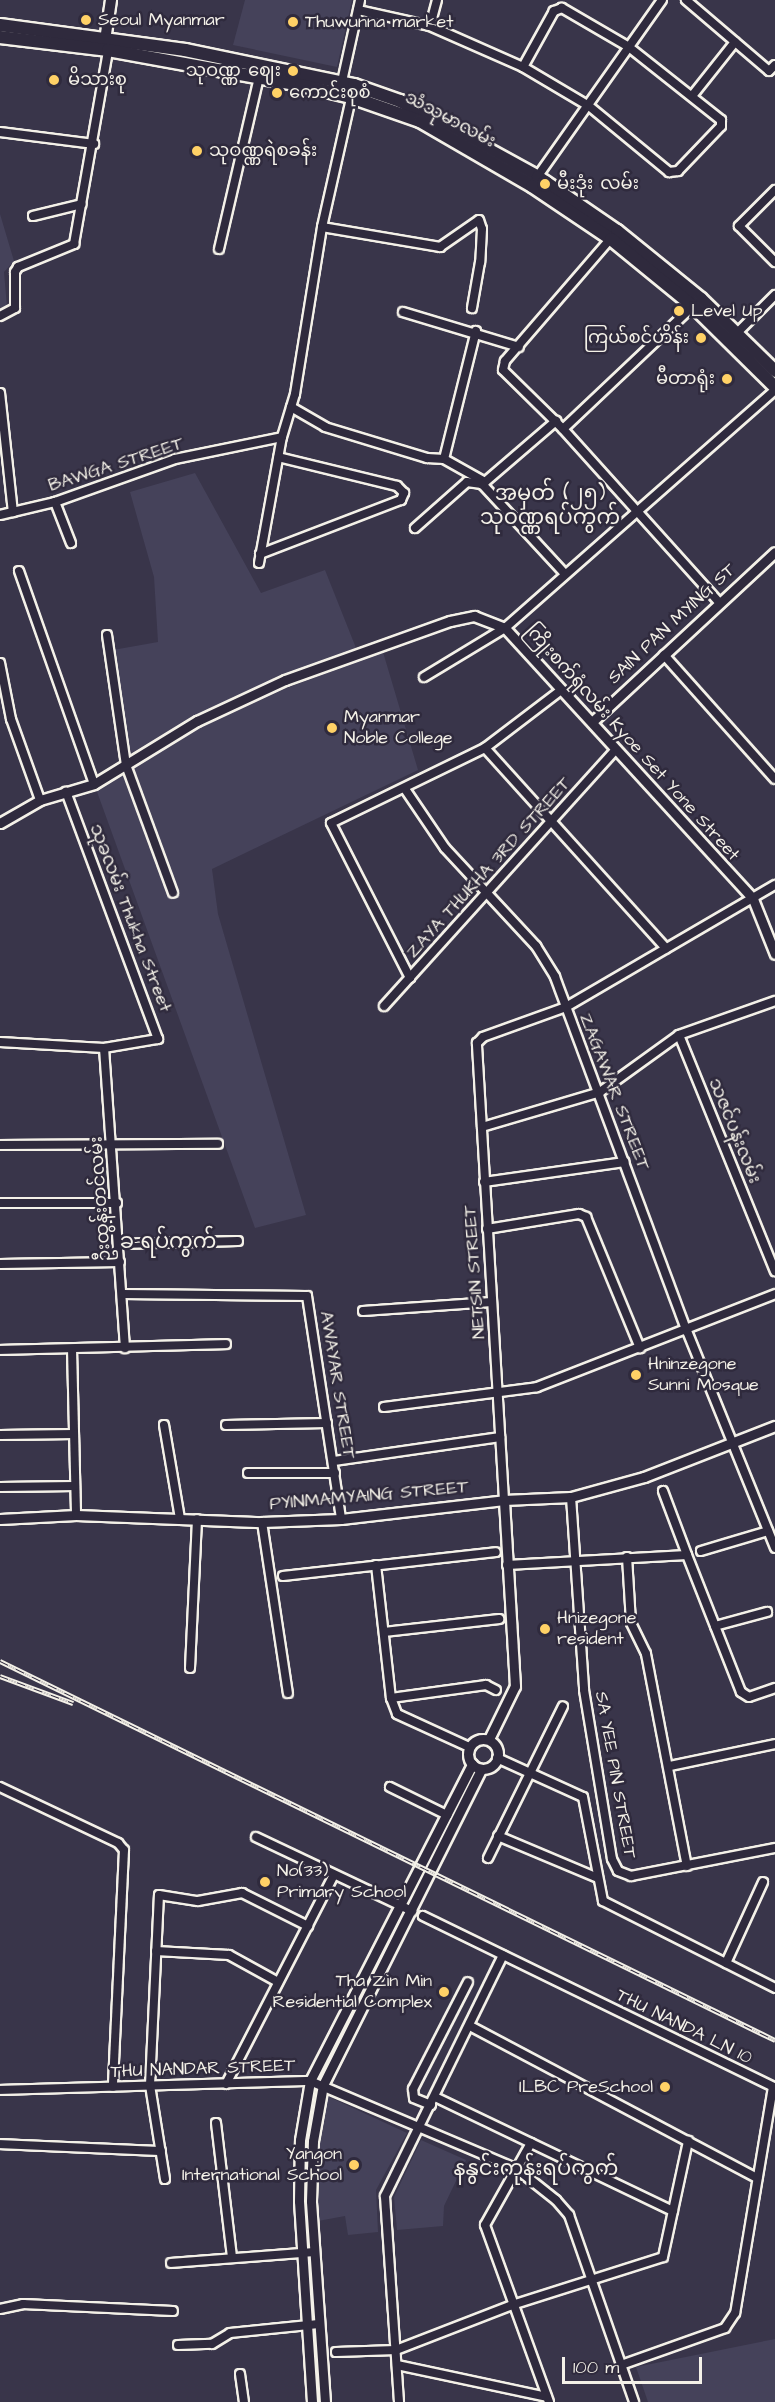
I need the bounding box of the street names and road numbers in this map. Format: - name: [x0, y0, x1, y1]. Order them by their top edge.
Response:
- street label: သံသုမာလမ်း: [401, 87, 499, 153]
- street label: BAWGA STREET: [46, 433, 186, 497]
- street label: SAIN PAN MYING ST: [604, 559, 740, 689]
- street label: ကြိုးစက်ရုံလမ်း Kyoe Set Yone Street: [520, 620, 744, 866]
- street label: ZAYA THUKHA 3RD STREET: [402, 773, 576, 963]
- street label: သုခလမ်း Thukha Street: [84, 821, 176, 1015]
- street label: ZAGAWAR STREET: [574, 1011, 654, 1173]
- street label: သဇင်ပန်းလမ်း: [703, 1075, 765, 1187]
- street label: ဦးထွန်းတင်လမ်း: [86, 1136, 116, 1262]
- street label: NETSIN STREET: [460, 1204, 490, 1340]
- street label: AWAYAR STREET: [315, 1310, 359, 1460]
- street label: PYINMAMYAING STREET: [269, 1477, 469, 1515]
- street label: SA YEE PIN STREET: [590, 1690, 640, 1860]
- street label: THU NANDA LN 10: [613, 1985, 755, 2069]
- street label: THU NANDAR STREET: [110, 2055, 296, 2083]

